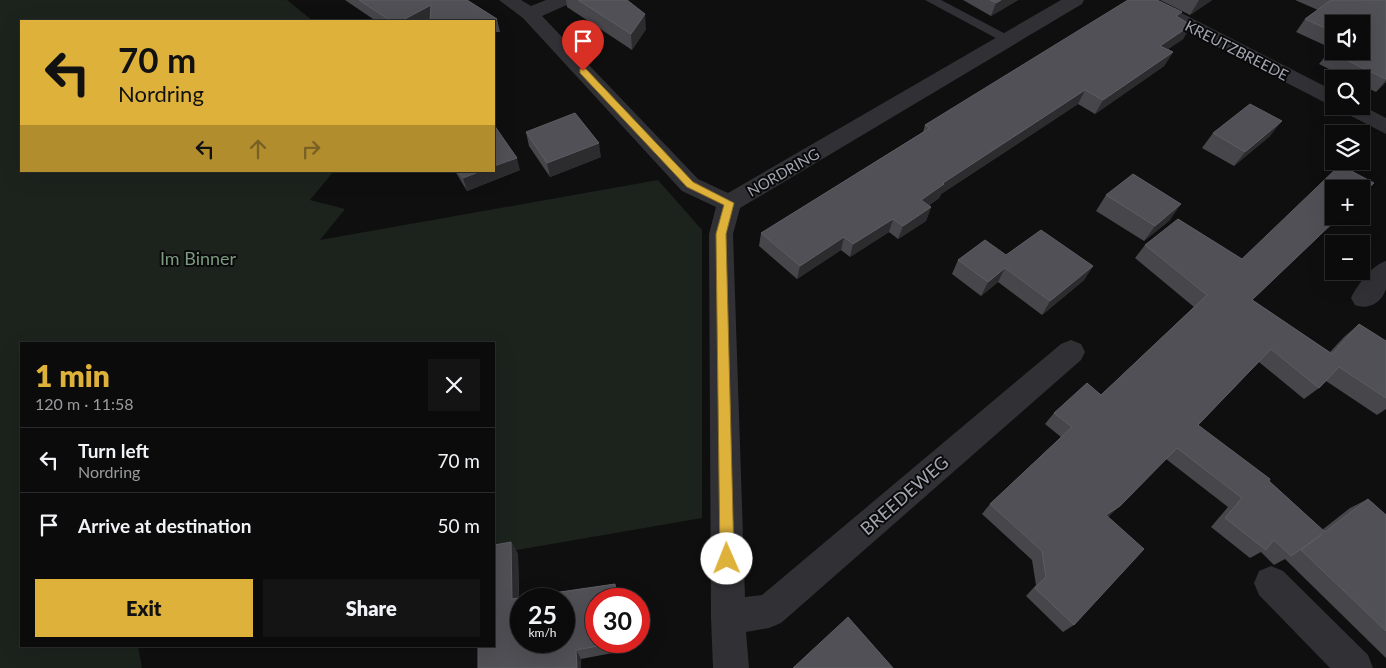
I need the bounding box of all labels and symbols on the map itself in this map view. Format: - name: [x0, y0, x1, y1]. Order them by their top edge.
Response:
- street label: KREUTZBREEDE: [1182, 16, 1292, 84]
- pin: [562, 20, 604, 71]
- street label: NORDRING: [744, 144, 822, 200]
- park label: Im Binner: [160, 247, 237, 269]
- street label: BREEDEWEG: [855, 451, 953, 539]
- position arrow: [700, 532, 752, 584]
- speed limit sign: 30: [585, 588, 650, 653]

